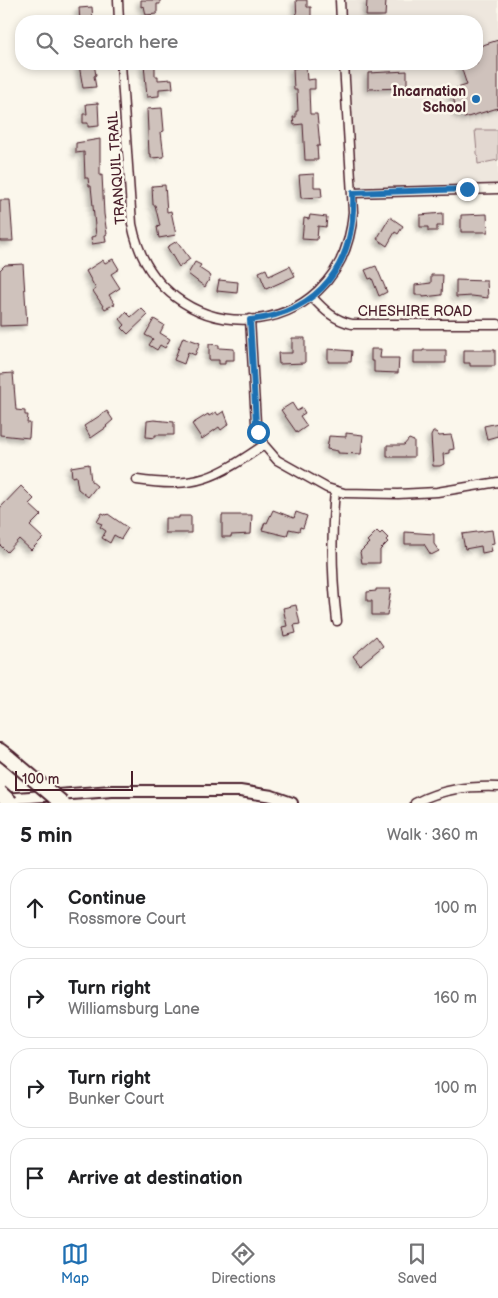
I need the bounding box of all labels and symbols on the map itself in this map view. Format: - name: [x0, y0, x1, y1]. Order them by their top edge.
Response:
- place label: Incarnation School: [392, 83, 466, 116]
- marker: Incarnation School: [470, 93, 482, 105]
- street label: TRANQUIL TRAIL: [104, 111, 129, 225]
- route end: [456, 178, 479, 201]
- street label: CHESHIRE ROAD: [358, 303, 472, 320]
- route start: [247, 421, 270, 444]
- scale bar: [15, 768, 132, 791]

